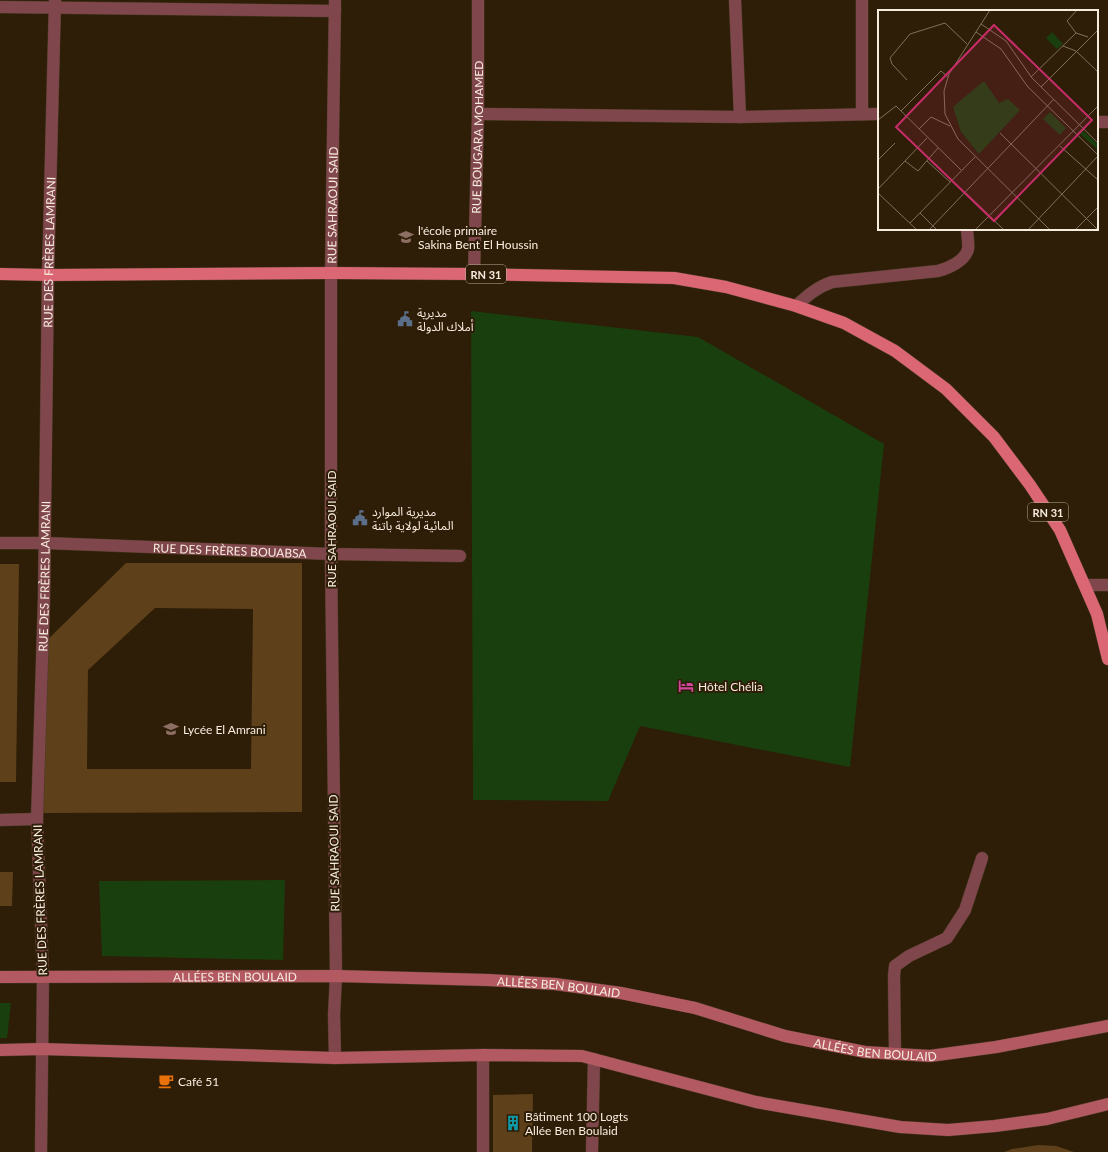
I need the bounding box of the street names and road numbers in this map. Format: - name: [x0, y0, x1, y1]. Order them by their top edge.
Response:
- street label: RUE BOUGARA MOHAMED: [468, 61, 486, 214]
- street label: RUE SAHRAOUI SAID: [324, 146, 340, 264]
- street label: RUE DES FRÈRES LAMRANI: [40, 177, 58, 328]
- road number: RN 31: [466, 265, 506, 283]
- street label: RUE SAHRAOUI SAID: [324, 470, 339, 588]
- street label: RUE DES FRÈRES LAMRANI: [35, 501, 53, 652]
- road number: RN 31: [1028, 503, 1068, 521]
- street label: RUE DES FRÈRES BOUABSA: [153, 540, 308, 561]
- street label: RUE SAHRAOUI SAID: [325, 794, 343, 912]
- street label: RUE DES FRÈRES LAMRANI: [30, 824, 50, 976]
- street label: ALLÉES BEN BOULAID: [173, 969, 297, 984]
- street label: ALLÉES BEN BOULAID: [497, 973, 621, 1000]
- street label: ALLÉES BEN BOULAID: [812, 1034, 938, 1064]

